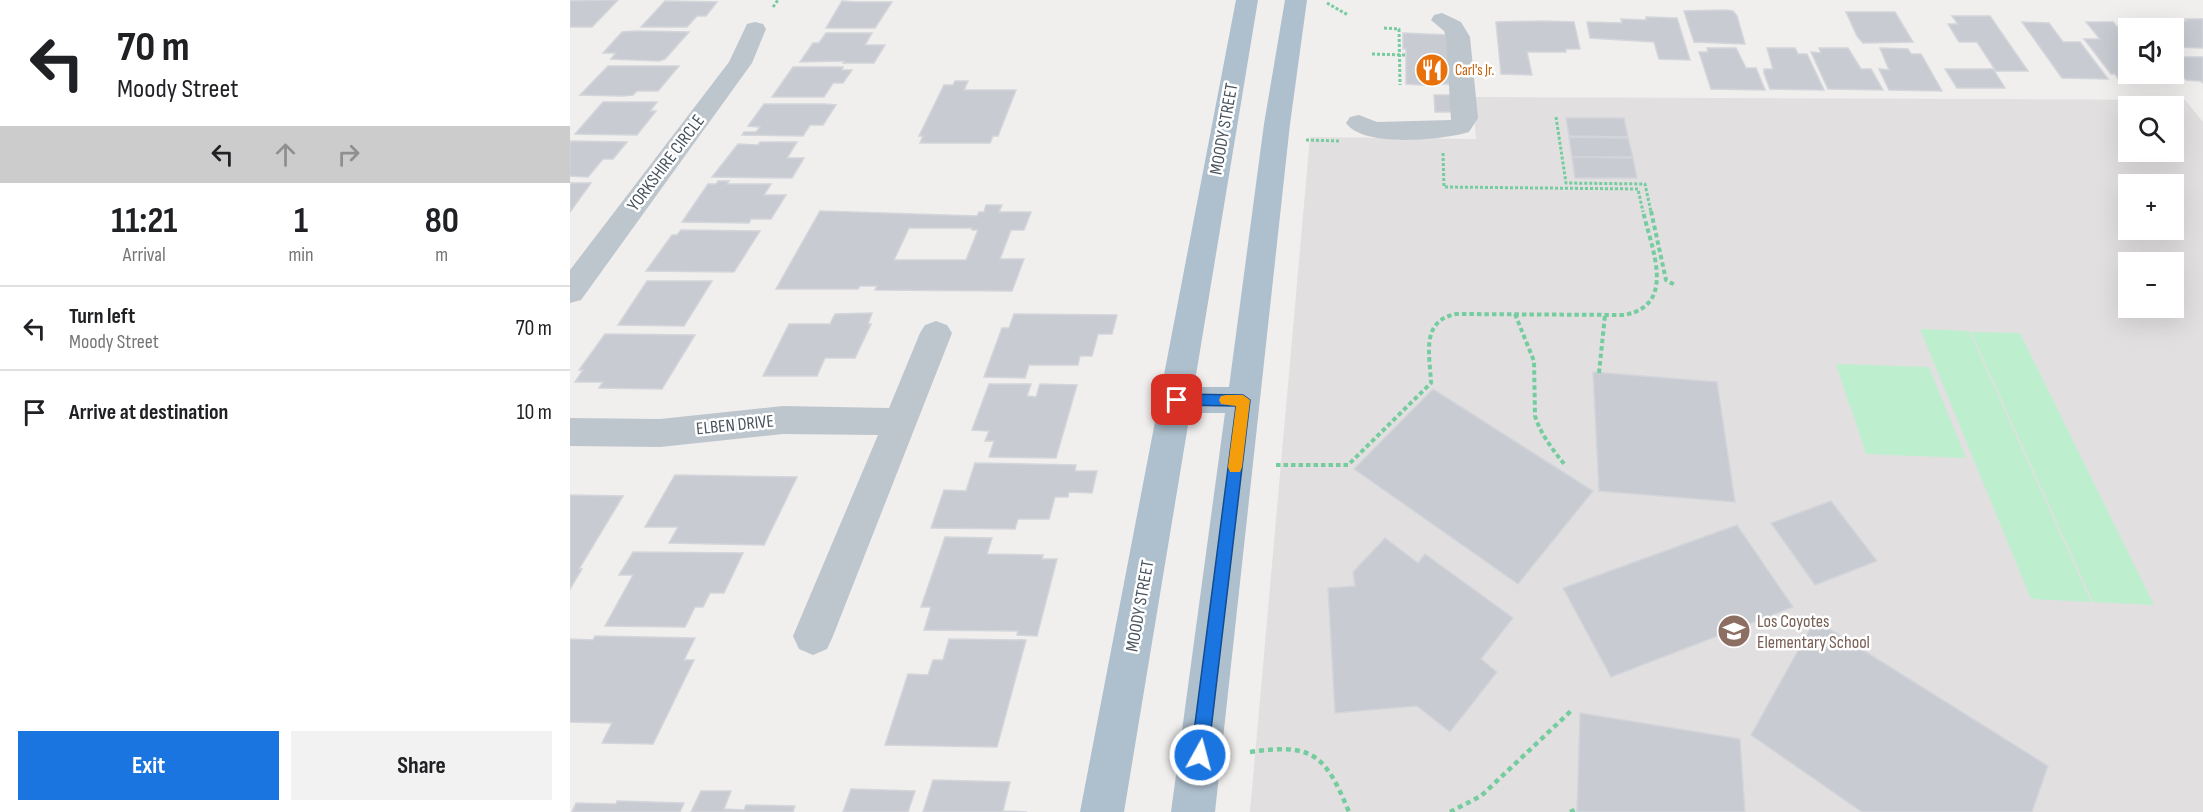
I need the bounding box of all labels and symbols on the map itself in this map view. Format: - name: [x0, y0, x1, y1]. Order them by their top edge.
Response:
- restaurant icon: Carl's Jr.: [1414, 52, 1450, 88]
- place label: Carl's Jr.: [1455, 61, 1495, 80]
- street label: MOODY STREET: [1206, 82, 1242, 176]
- street label: YORKSHIRE CIRCLE: [623, 111, 709, 215]
- pin: [1151, 374, 1202, 425]
- street label: ELBEN DRIVE: [695, 410, 775, 440]
- street label: MOODY STREET: [1122, 559, 1158, 653]
- place label: Los Coyotes Elementary School: [1757, 611, 1870, 653]
- school or university icon: Los Coyotes Elementary School: [1716, 613, 1752, 649]
- position arrow: [1168, 723, 1232, 787]

